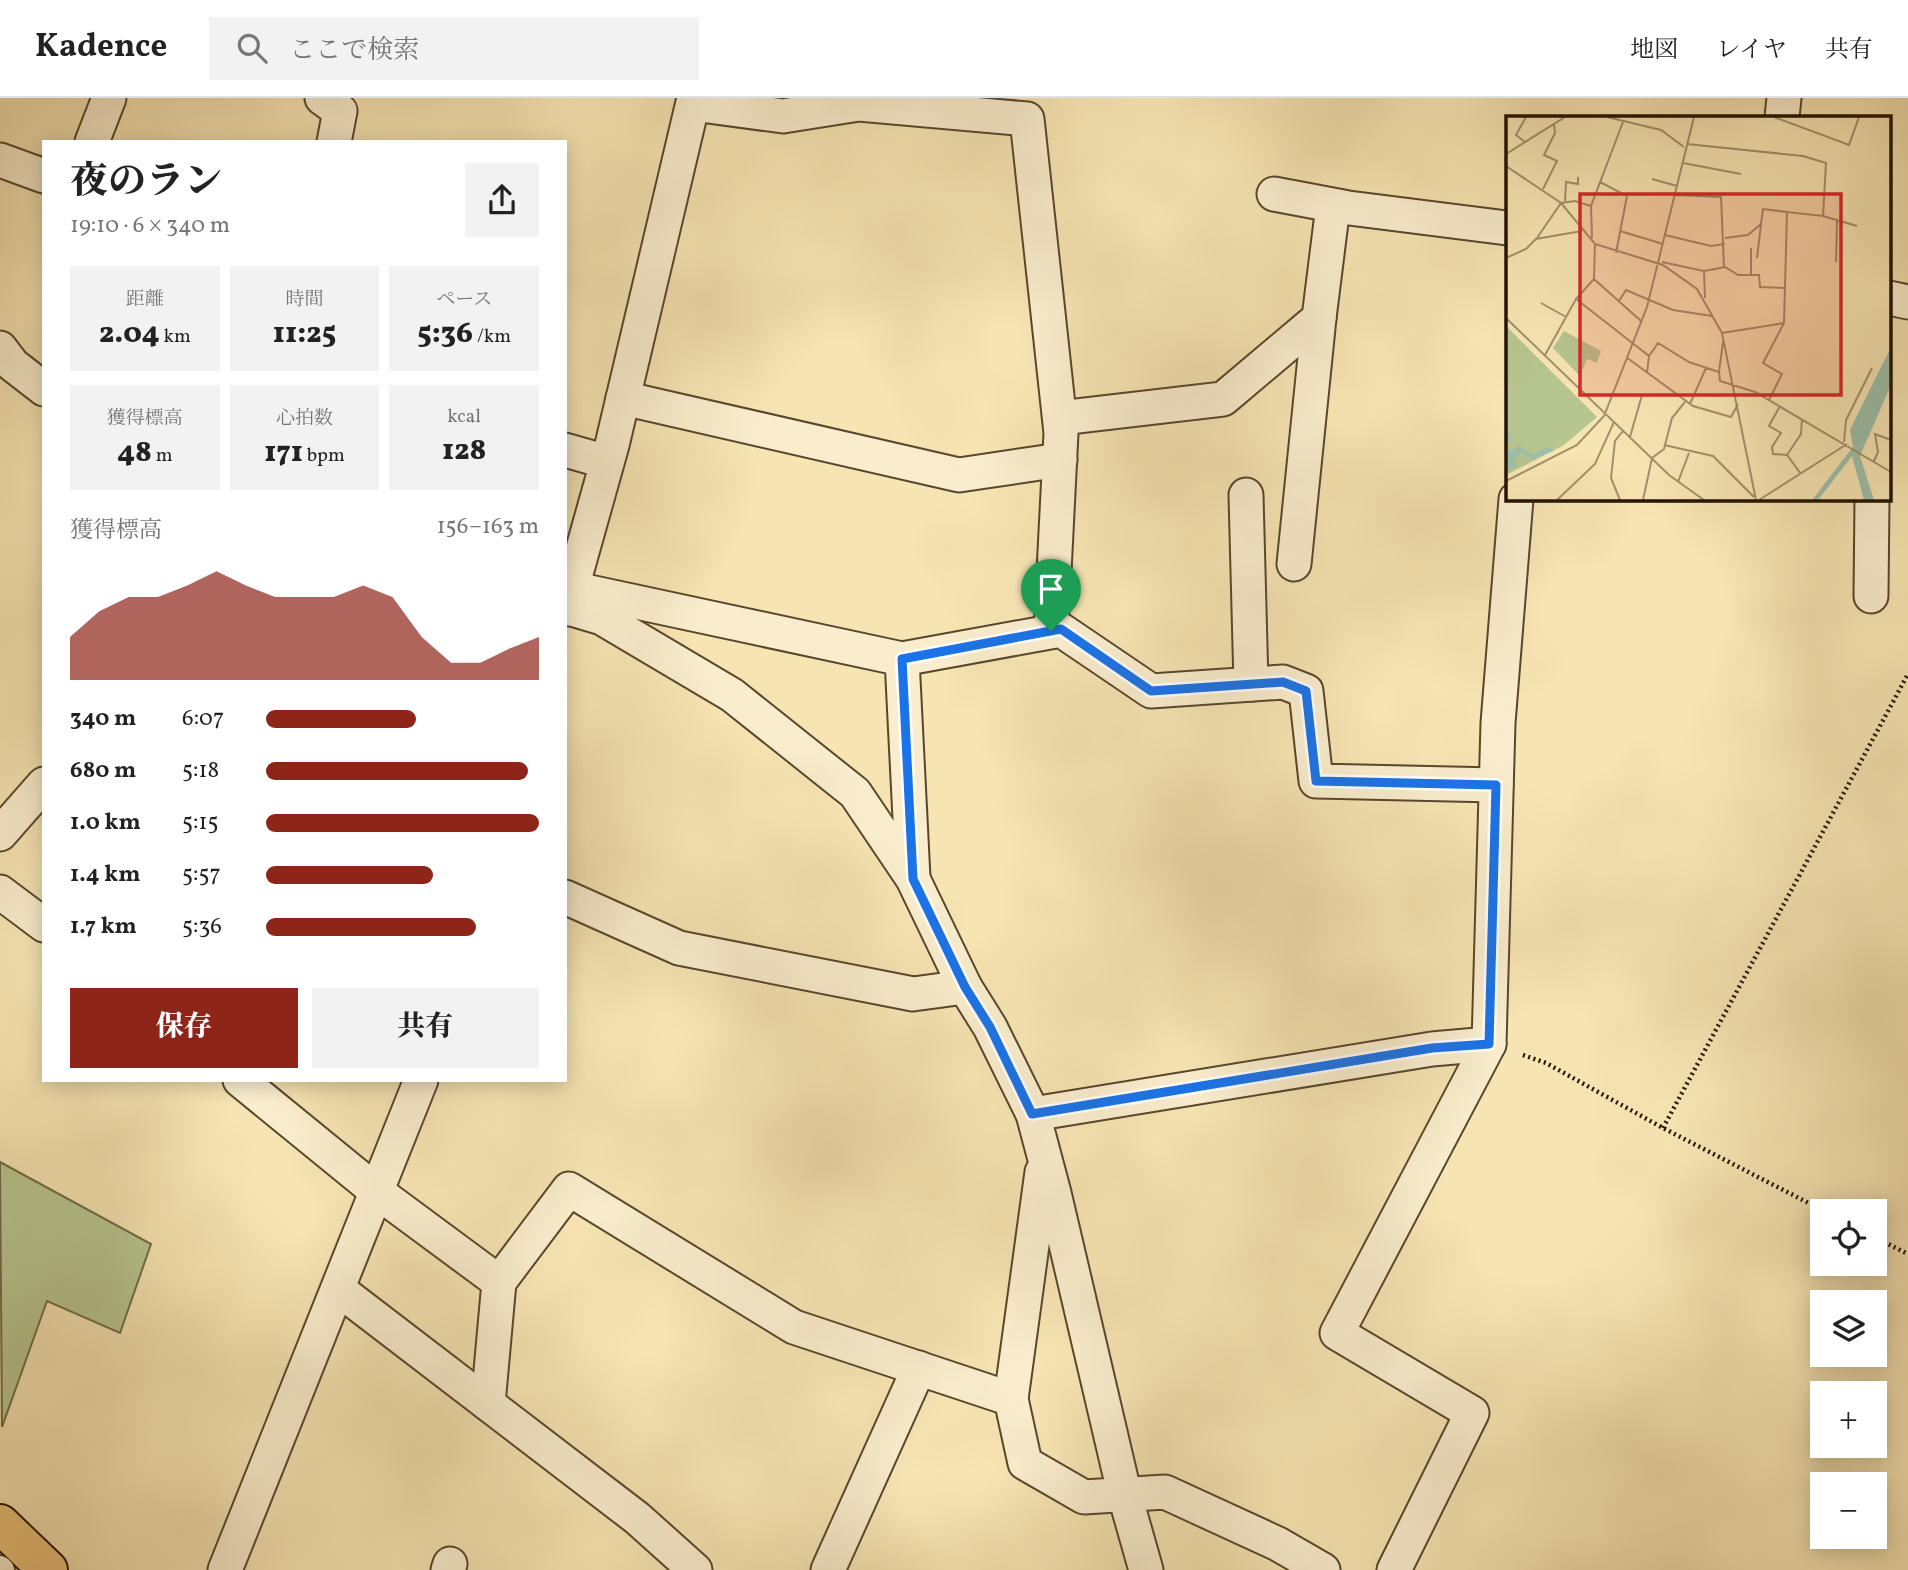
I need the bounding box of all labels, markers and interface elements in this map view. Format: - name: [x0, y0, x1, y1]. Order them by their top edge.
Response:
- search box: [209, 17, 699, 80]
- text: Kadence: [35, 25, 167, 71]
- icon: search: [233, 29, 271, 67]
- text: ここで検索: [289, 33, 419, 69]
- text: 地図: [1630, 34, 1678, 68]
- text: レイヤ: [1716, 34, 1787, 68]
- text: 共有: [1825, 34, 1873, 68]
- inset map: [1506, 116, 1890, 500]
- text: 夜のラン: [70, 157, 222, 210]
- button: share: [465, 163, 539, 237]
- text: 19:10 · 6 × 340 m: [70, 210, 230, 242]
- text: 距離: [126, 287, 164, 313]
- text: 時間: [285, 287, 324, 313]
- text: ペース: [436, 287, 492, 313]
- text: 2.04: [99, 313, 160, 355]
- text: 11:25: [273, 313, 336, 355]
- text: 5:36: [417, 313, 473, 355]
- text: km: [160, 324, 191, 350]
- text: /km: [473, 324, 511, 350]
- text: kcal: [447, 404, 481, 430]
- text: 獲得標高: [107, 406, 183, 432]
- text: 心拍数: [276, 406, 333, 432]
- text: 128: [442, 430, 486, 472]
- text: 48: [117, 432, 152, 474]
- text: 171: [264, 432, 303, 474]
- text: m: [152, 443, 173, 469]
- text: bpm: [303, 443, 345, 469]
- text: 156–163 m: [437, 511, 539, 543]
- text: 獲得標高: [70, 515, 162, 547]
- pin: [1021, 559, 1081, 631]
- icon: arrive: [1032, 570, 1070, 608]
- text: 340 m: [70, 703, 136, 735]
- text: 6:07: [182, 703, 224, 735]
- text: 680 m: [70, 755, 136, 787]
- text: 5:18: [182, 755, 219, 787]
- text: 1.0 km: [70, 807, 141, 839]
- text: 5:15: [182, 807, 218, 839]
- text: 1.4 km: [70, 859, 141, 891]
- text: 5:57: [182, 859, 221, 891]
- text: 1.7 km: [70, 911, 137, 943]
- text: 5:36: [182, 911, 222, 943]
- button: 保存: [70, 988, 298, 1068]
- button: 共有: [312, 988, 539, 1068]
- map controls: [1810, 1199, 1887, 1549]
- button: locate: [1810, 1199, 1887, 1276]
- button: layers: [1810, 1290, 1887, 1367]
- button: +: [1810, 1381, 1887, 1458]
- button: −: [1810, 1472, 1887, 1549]

